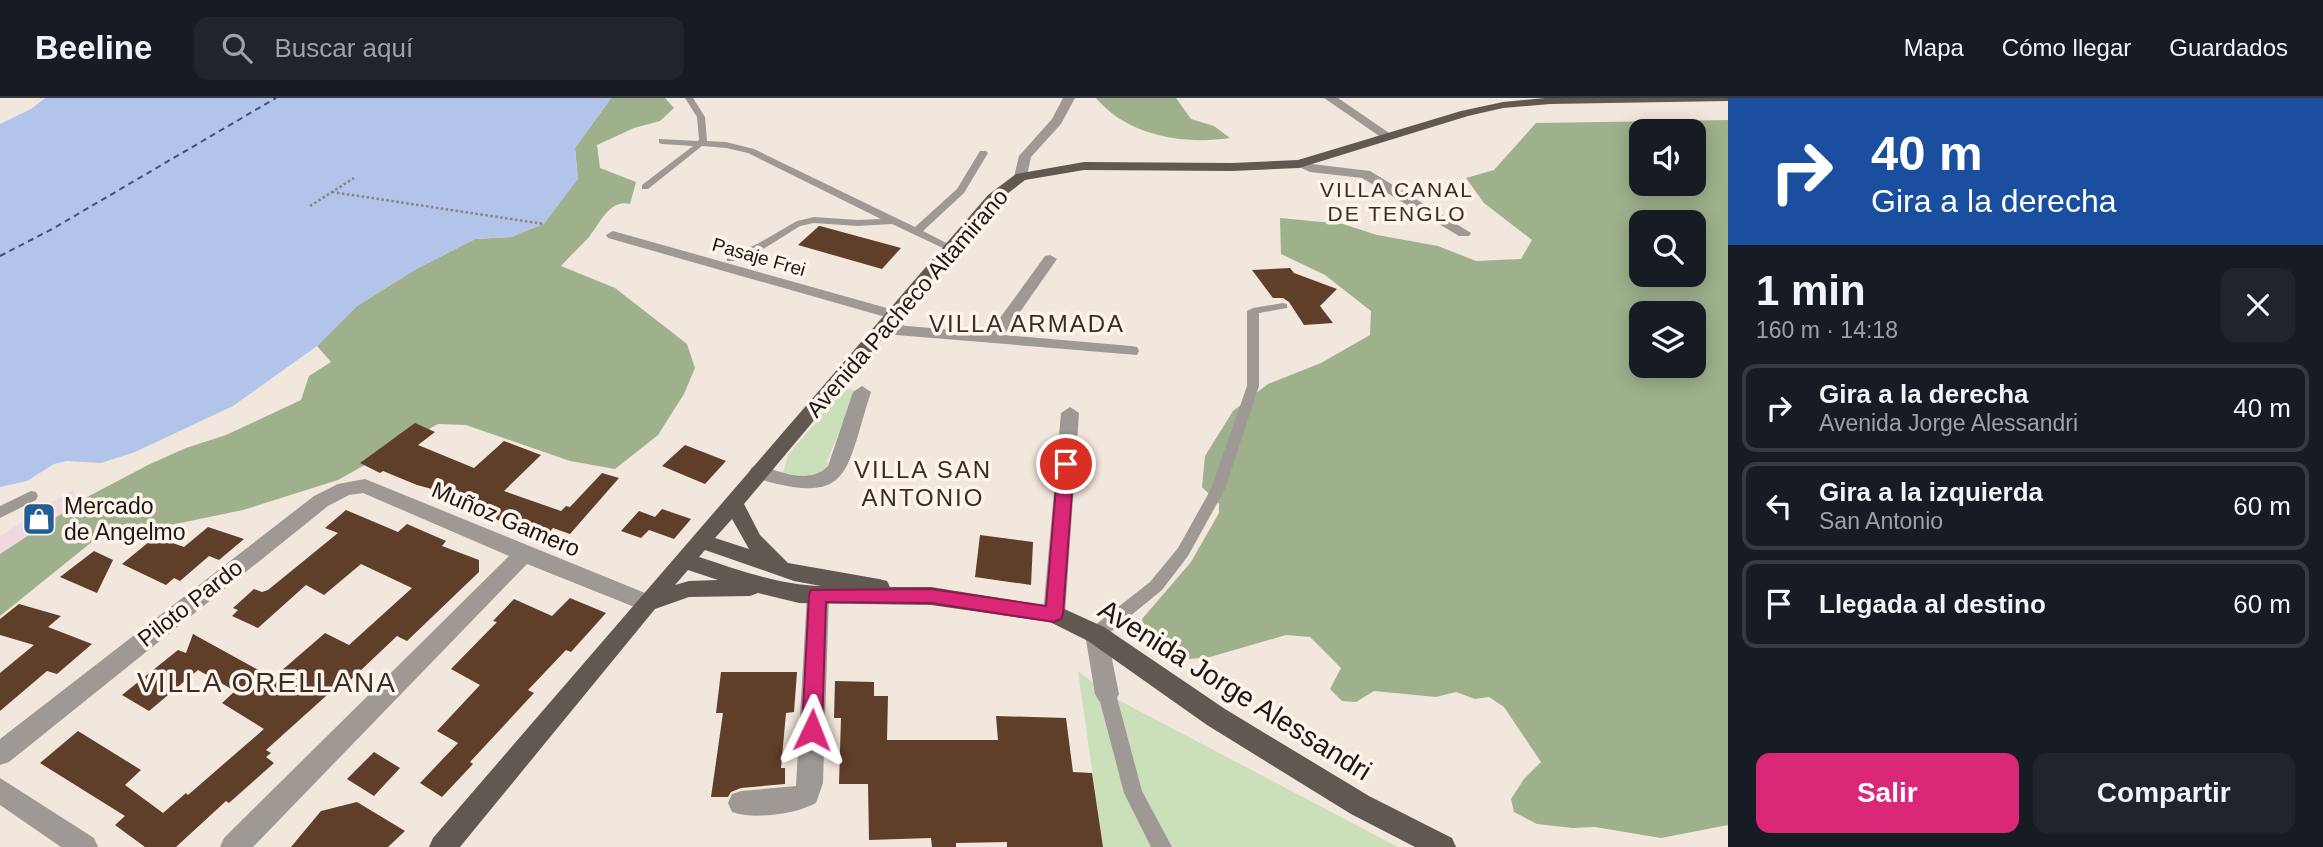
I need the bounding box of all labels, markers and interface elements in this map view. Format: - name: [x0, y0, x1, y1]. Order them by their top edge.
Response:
- search box: [194, 17, 684, 80]
- text: Beeline: [35, 29, 152, 66]
- icon: search: [218, 29, 256, 67]
- text: Buscar aquí: [274, 33, 413, 63]
- text: Mapa: [1904, 34, 1964, 61]
- text: Cómo llegar: [2002, 34, 2131, 61]
- text: Guardados: [2169, 34, 2288, 61]
- map controls: [1629, 119, 1706, 378]
- button: sound: [1629, 119, 1706, 196]
- icon: right: [1756, 126, 1847, 217]
- text: 40 m: [1871, 126, 1983, 180]
- district label: VILLA CANAL DE TENGLO: [1320, 178, 1474, 225]
- text: Gira a la derecha: [1871, 183, 2116, 219]
- street label: Avenida Pacheco Altamirano: [801, 184, 1013, 422]
- button: search: [1629, 210, 1706, 287]
- street label: Pasaje Frei: [710, 234, 808, 280]
- text: 1 min: [1756, 267, 1866, 314]
- button: close: [2221, 268, 2295, 342]
- button: layers: [1629, 301, 1706, 378]
- district label: VILLA ARMADA: [929, 310, 1125, 337]
- text: 160 m · 14:18: [1756, 317, 1898, 343]
- text: Gira a la derecha: [1819, 379, 2029, 409]
- icon: right: [1760, 389, 1798, 427]
- text: 40 m: [2233, 393, 2291, 423]
- text: Avenida Jorge Alessandri: [1819, 410, 2078, 436]
- pin: [1036, 434, 1096, 494]
- icon: arrive: [1047, 445, 1085, 483]
- district label: VILLA SAN ANTONIO: [854, 456, 992, 511]
- street label: Muñoz Gamero: [428, 476, 584, 562]
- text: Gira a la izquierda: [1819, 477, 2043, 507]
- icon: left: [1760, 487, 1798, 525]
- text: 60 m: [2233, 491, 2291, 521]
- place label: Mercado de Angelmo: [64, 493, 185, 545]
- shop icon: Mercado de Angelmo: [20, 500, 58, 538]
- text: San Antonio: [1819, 508, 1943, 534]
- street label: Piloto Pardo: [133, 554, 247, 652]
- icon: arrive: [1760, 585, 1798, 623]
- text: Llegada al destino: [1819, 589, 2046, 619]
- text: 60 m: [2233, 589, 2291, 619]
- street label: Avenida Jorge Alessandri: [1093, 593, 1377, 787]
- district label: VILLA ORELLANA: [137, 667, 397, 698]
- position arrow: [775, 693, 849, 767]
- button: Salir: [1756, 753, 2019, 833]
- button: Compartir: [2033, 753, 2295, 833]

